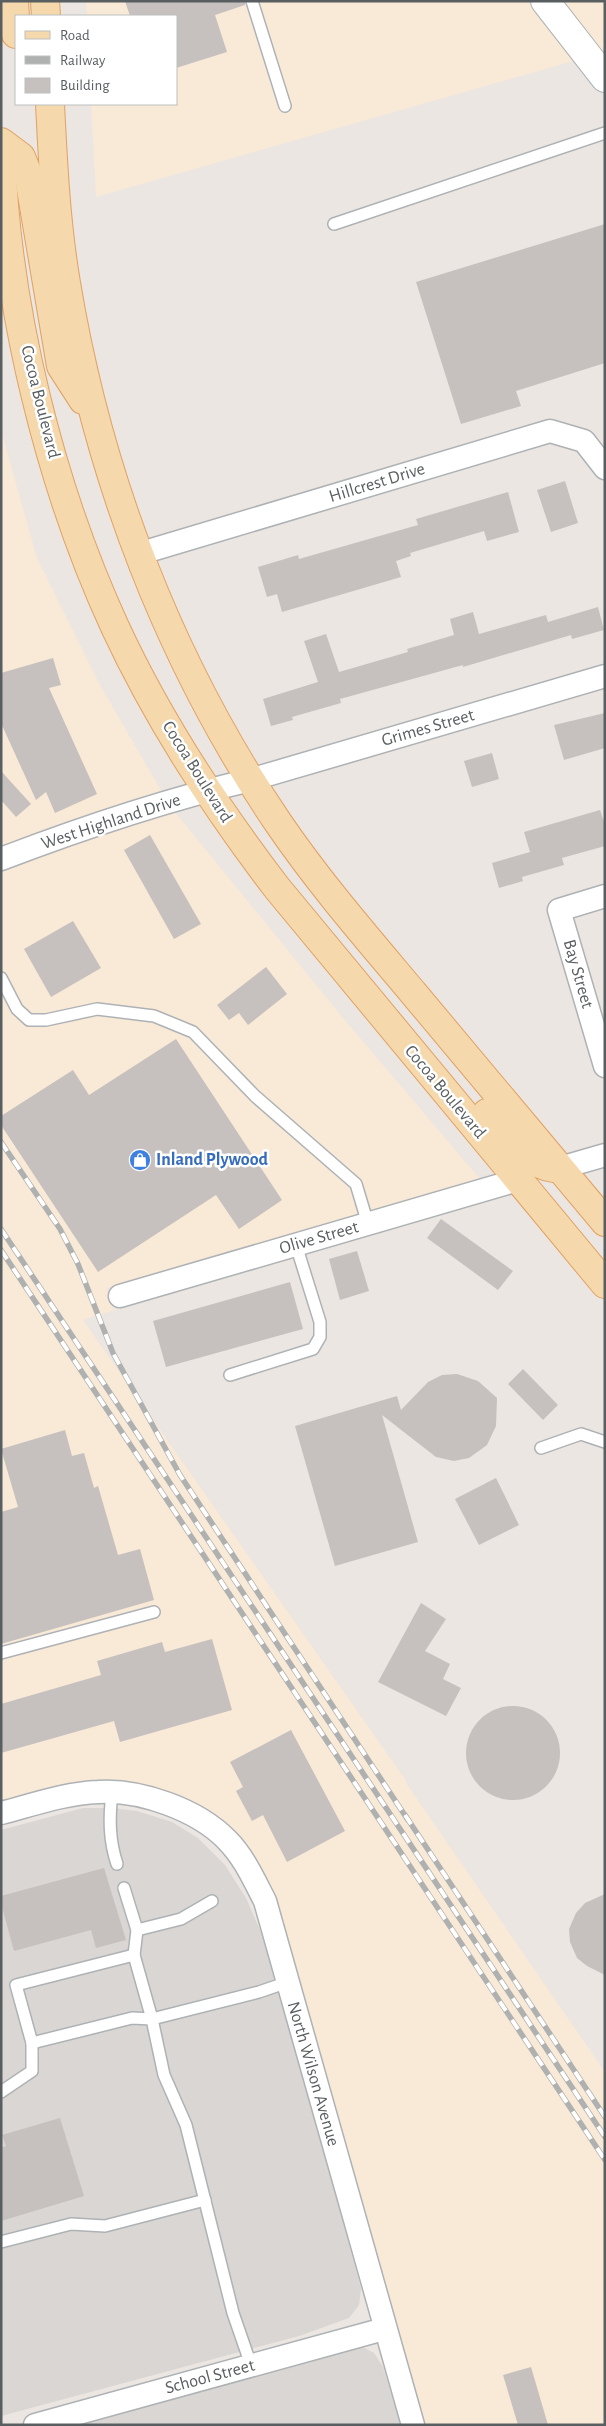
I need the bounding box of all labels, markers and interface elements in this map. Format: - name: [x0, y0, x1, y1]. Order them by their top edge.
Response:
- legend: [15, 15, 178, 105]
- text: Road: [60, 28, 90, 43]
- text: Railway: [60, 53, 106, 68]
- text: Building: [60, 78, 110, 93]
- street label: Cocoa Boulevard: [17, 344, 63, 460]
- street label: Hillcrest Drive: [327, 460, 427, 506]
- street label: Grimes Street: [380, 706, 477, 750]
- street label: Cocoa Boulevard: [159, 718, 235, 826]
- street label: West Highland Drive: [39, 791, 183, 853]
- street label: Bay Street: [560, 937, 596, 1011]
- street label: Cocoa Boulevard: [401, 1042, 489, 1142]
- shop icon: Inland Plywood: [128, 1148, 152, 1172]
- place label: Inland Plywood: [156, 1151, 269, 1169]
- street label: Olive Street: [277, 1218, 361, 1258]
- street label: North Wilson Avenue: [284, 2000, 342, 2148]
- street label: School Street: [163, 2356, 257, 2398]

